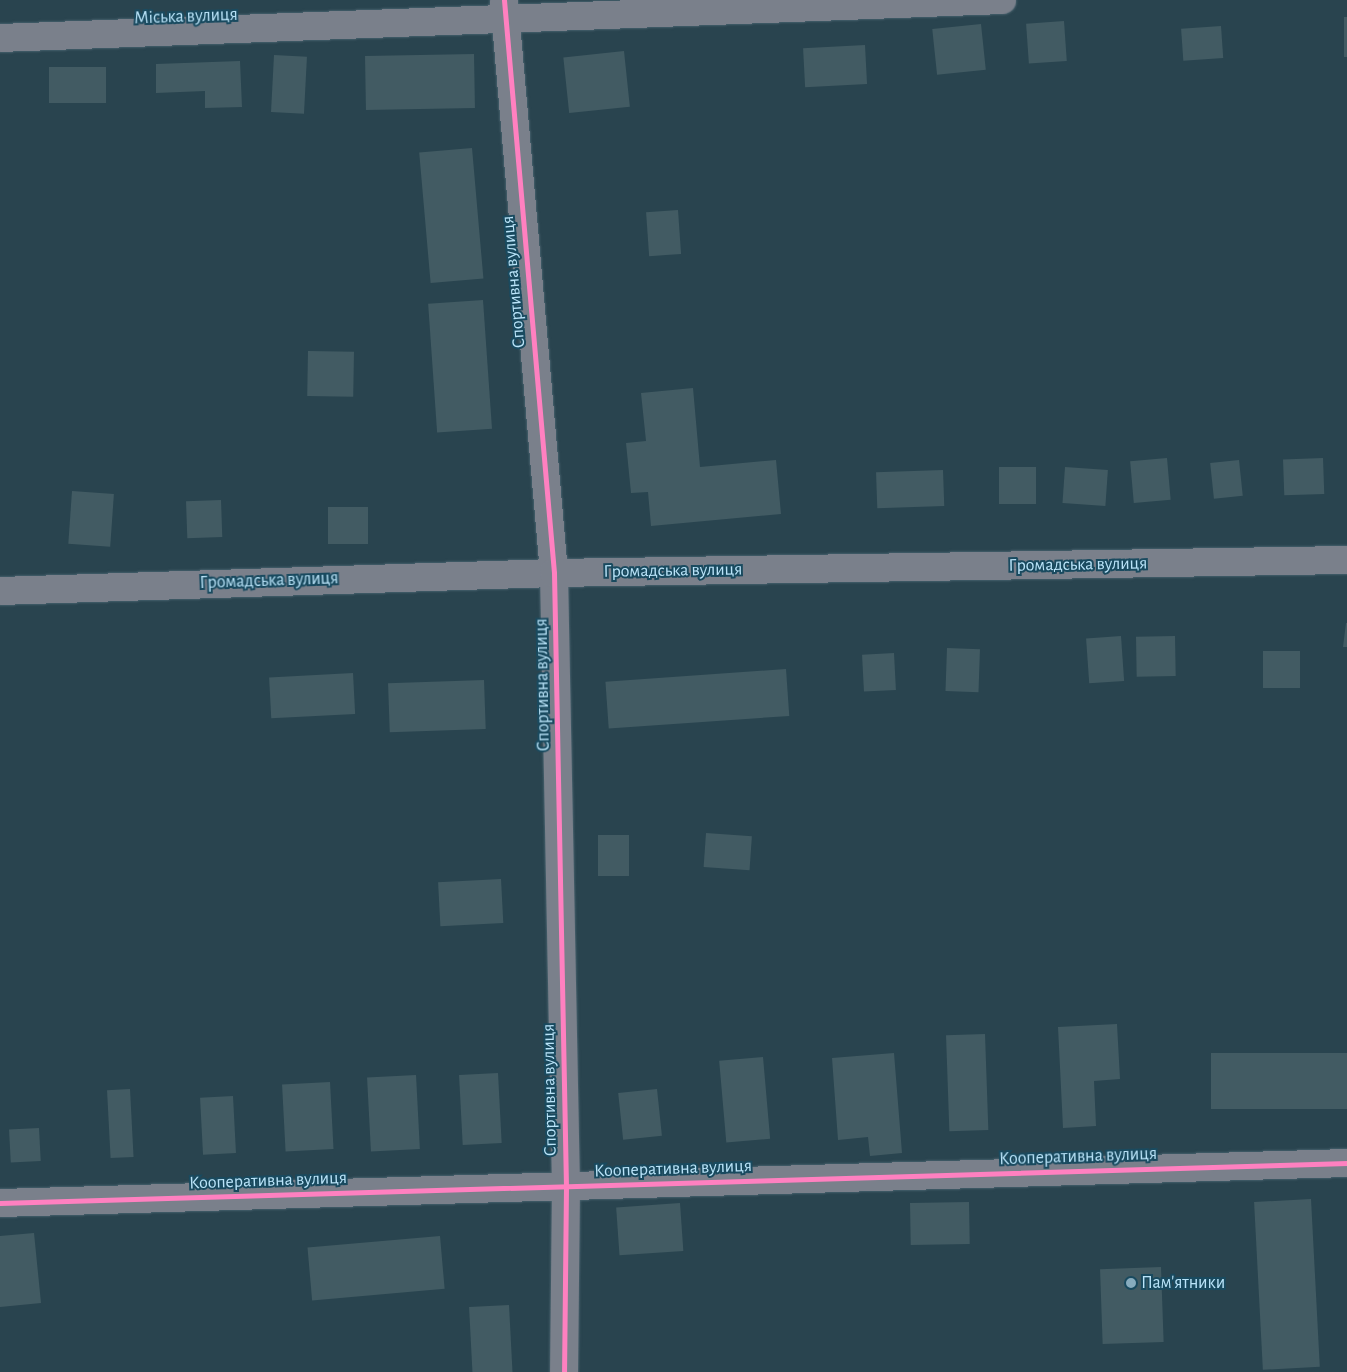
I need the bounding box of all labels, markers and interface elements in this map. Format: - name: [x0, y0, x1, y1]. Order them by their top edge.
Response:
- street label: Міська вулиця: [134, 4, 238, 30]
- street label: Спортивна вулиця: [497, 215, 531, 349]
- street label: Громадська вулиця: [1008, 553, 1148, 577]
- street label: Громадська вулиця: [603, 559, 743, 583]
- street label: Громадська вулиця: [199, 568, 339, 594]
- street label: Спортивна вулиця: [531, 618, 555, 752]
- street label: Спортивна вулиця: [538, 1023, 562, 1157]
- street label: Кооперативна вулиця: [999, 1143, 1157, 1171]
- street label: Кооперативна вулиця: [594, 1155, 752, 1183]
- street label: Кооперативна вулиця: [189, 1167, 347, 1195]
- place label: Пам'ятники: [1141, 1272, 1225, 1294]
- marker: Пам'ятники: [1125, 1277, 1137, 1289]

